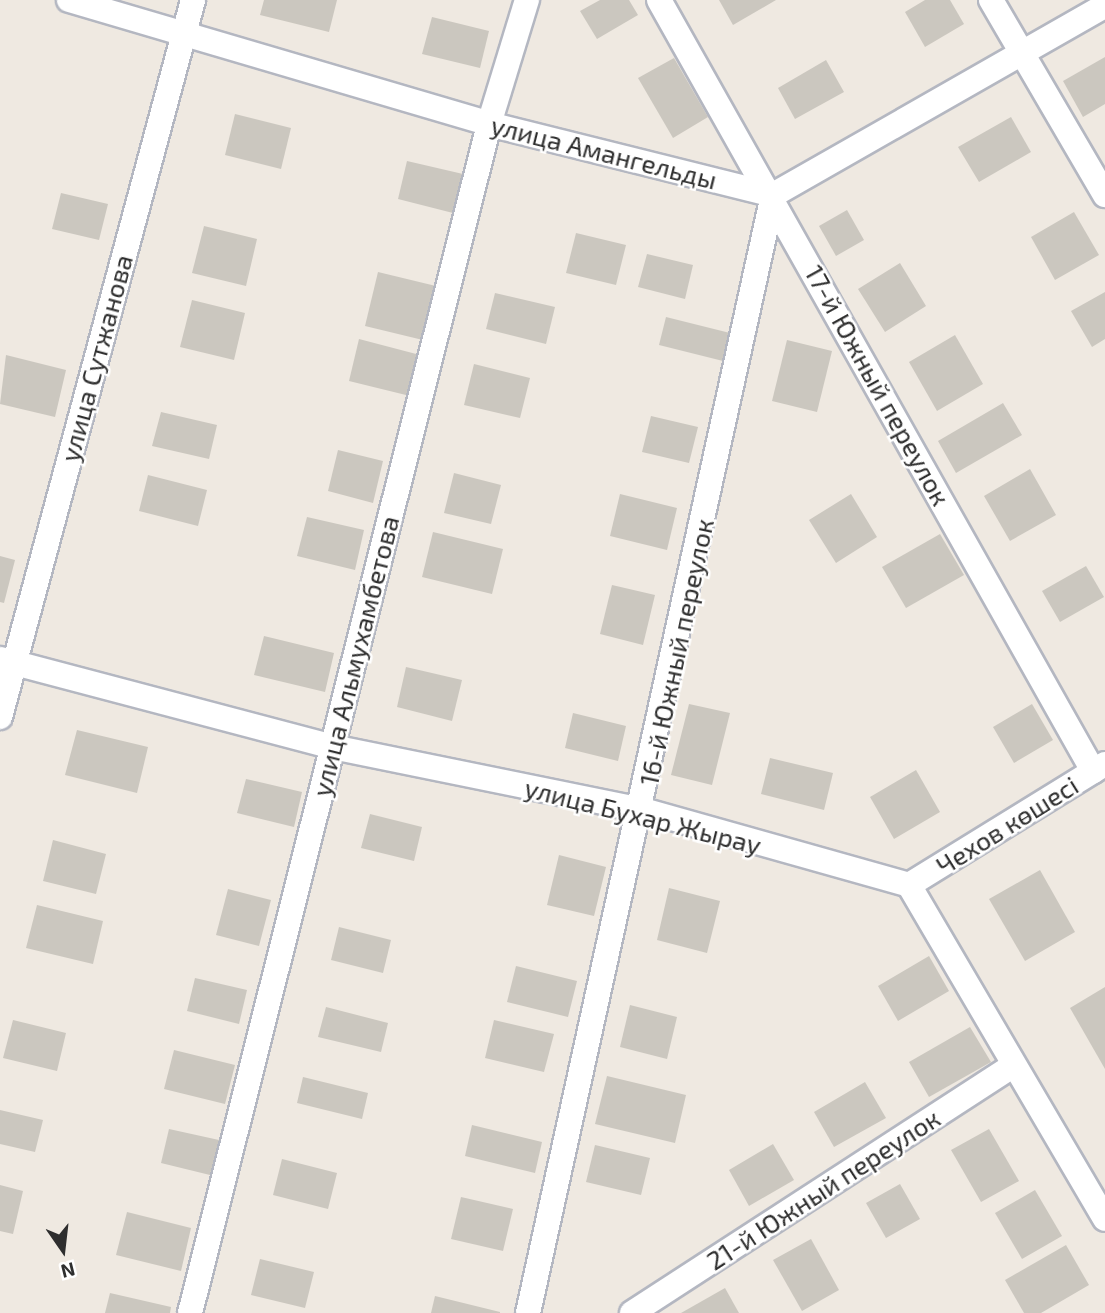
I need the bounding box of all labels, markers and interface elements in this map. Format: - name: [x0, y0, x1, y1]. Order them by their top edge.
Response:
- street label: улица Амангельды: [488, 109, 720, 195]
- street label: улица Сутжанова: [53, 251, 139, 465]
- street label: 17-й Южный переулок: [799, 259, 957, 511]
- street label: улица Альмухамбетова: [305, 512, 405, 800]
- street label: 16-й Южный переулок: [632, 516, 720, 788]
- street label: Чехов көшесі: [930, 769, 1084, 881]
- street label: улица Бухар Жырау: [522, 772, 764, 860]
- street label: 21-й Южный переулок: [701, 1102, 945, 1276]
- north arrow: [28, 1215, 98, 1285]
- text: N: [59, 1258, 78, 1284]

